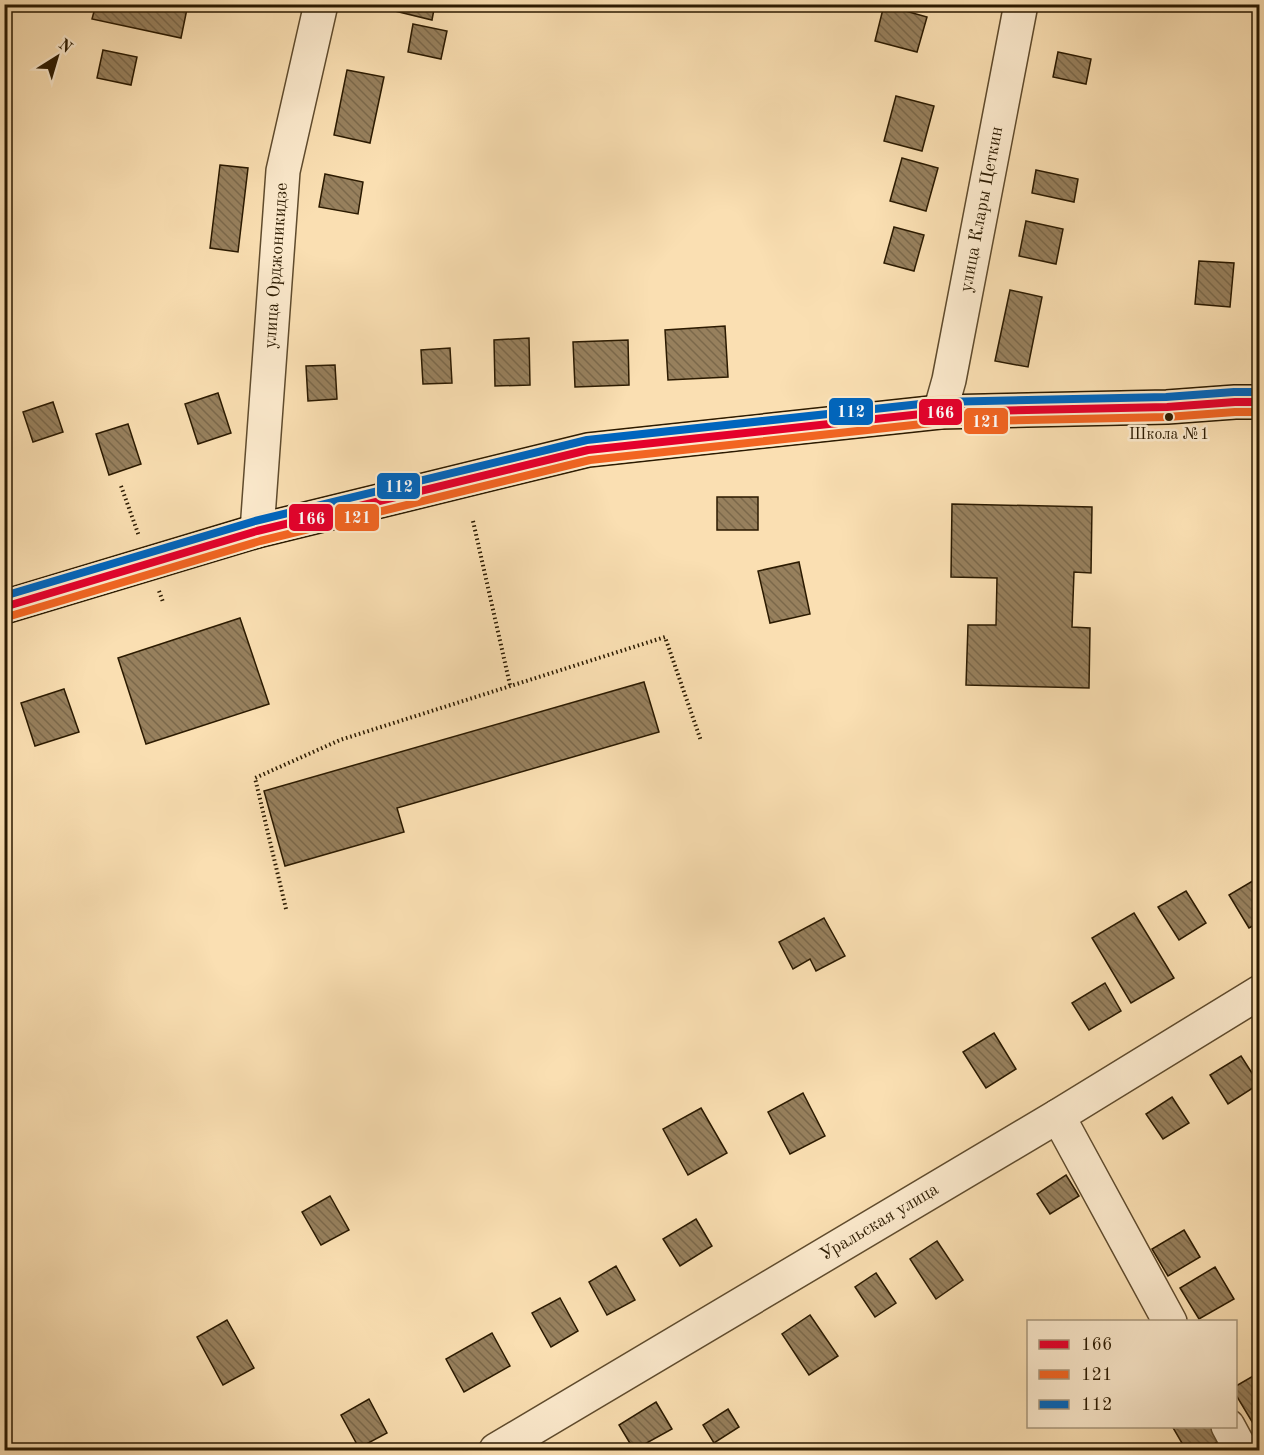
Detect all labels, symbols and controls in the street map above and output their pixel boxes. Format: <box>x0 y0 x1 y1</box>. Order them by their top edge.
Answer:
north arrow <box>27 27 87 87</box>
text: N <box>55 37 75 57</box>
street label: улица Клары Цеткин <box>957 125 1006 294</box>
street label: улица Орджоникидзе <box>261 182 291 349</box>
line badge: 112 <box>828 397 874 426</box>
line badge: 166 <box>918 398 963 426</box>
text: 112 <box>837 405 865 421</box>
text: 166 <box>926 406 954 422</box>
line badge: 121 <box>963 407 1009 435</box>
marker: Школа №1 <box>1163 411 1175 423</box>
text: 121 <box>972 415 1000 431</box>
place label: Школа №1 <box>1129 427 1209 443</box>
line badge: 112 <box>376 472 421 500</box>
text: 112 <box>385 480 413 496</box>
line badge: 166 <box>288 503 334 532</box>
line badge: 121 <box>334 503 380 532</box>
text: 121 <box>343 511 371 527</box>
text: 166 <box>297 512 325 528</box>
street label: Уральская улица <box>817 1180 942 1264</box>
legend <box>1027 1320 1237 1428</box>
text: 166 <box>1081 1336 1112 1354</box>
text: 121 <box>1081 1366 1112 1384</box>
text: 112 <box>1081 1396 1112 1414</box>

